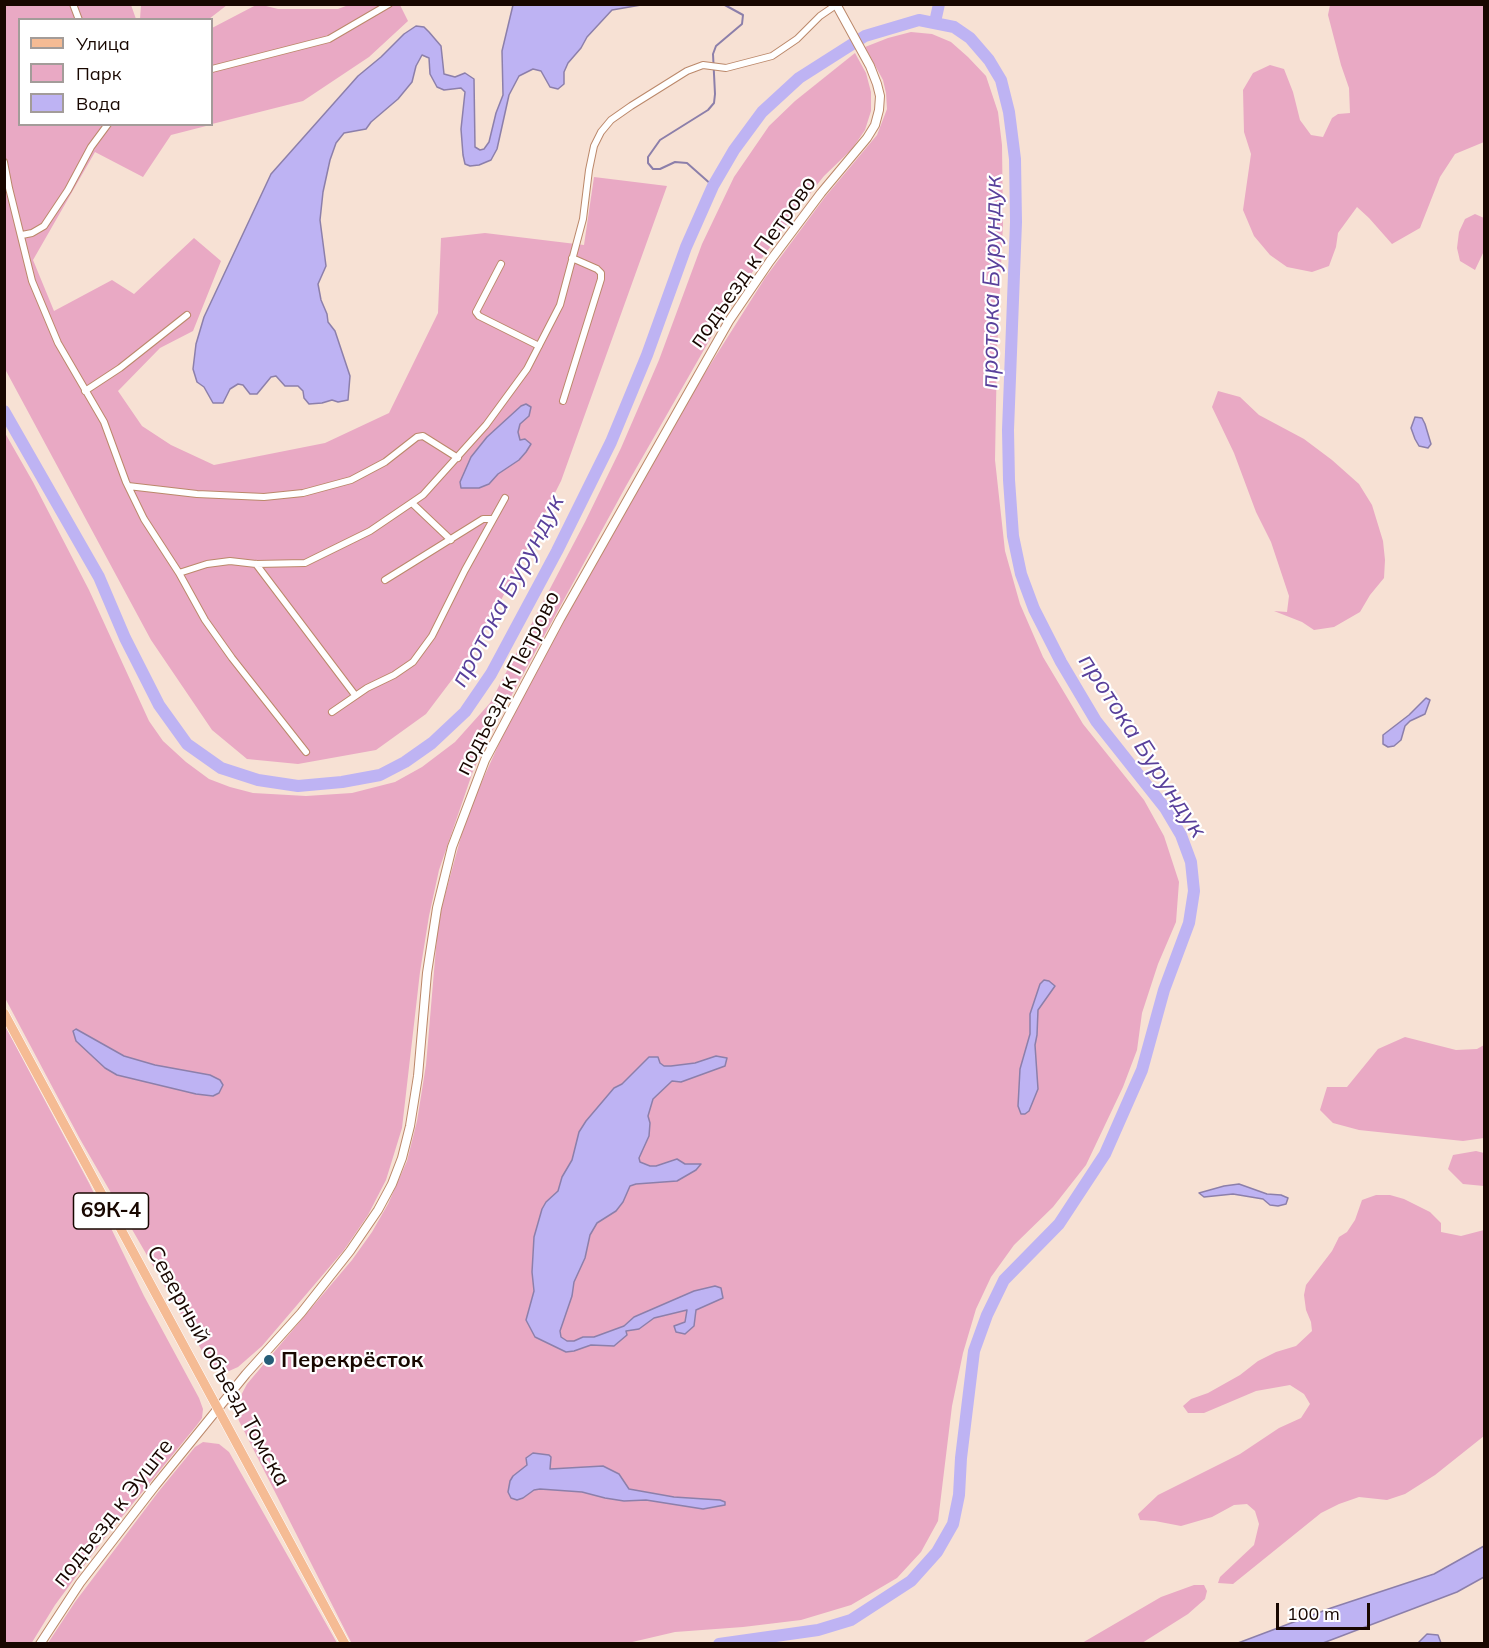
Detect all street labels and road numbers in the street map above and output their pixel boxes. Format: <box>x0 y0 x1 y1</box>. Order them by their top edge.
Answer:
street label: подъезд к Петрово <box>684 171 822 353</box>
street label: подъезд к Петрово <box>450 586 566 780</box>
road number: 69К-4 <box>74 1193 148 1229</box>
street label: Северный объезд Томска <box>141 1241 295 1491</box>
street label: подъезд к Эуште <box>47 1434 179 1592</box>

